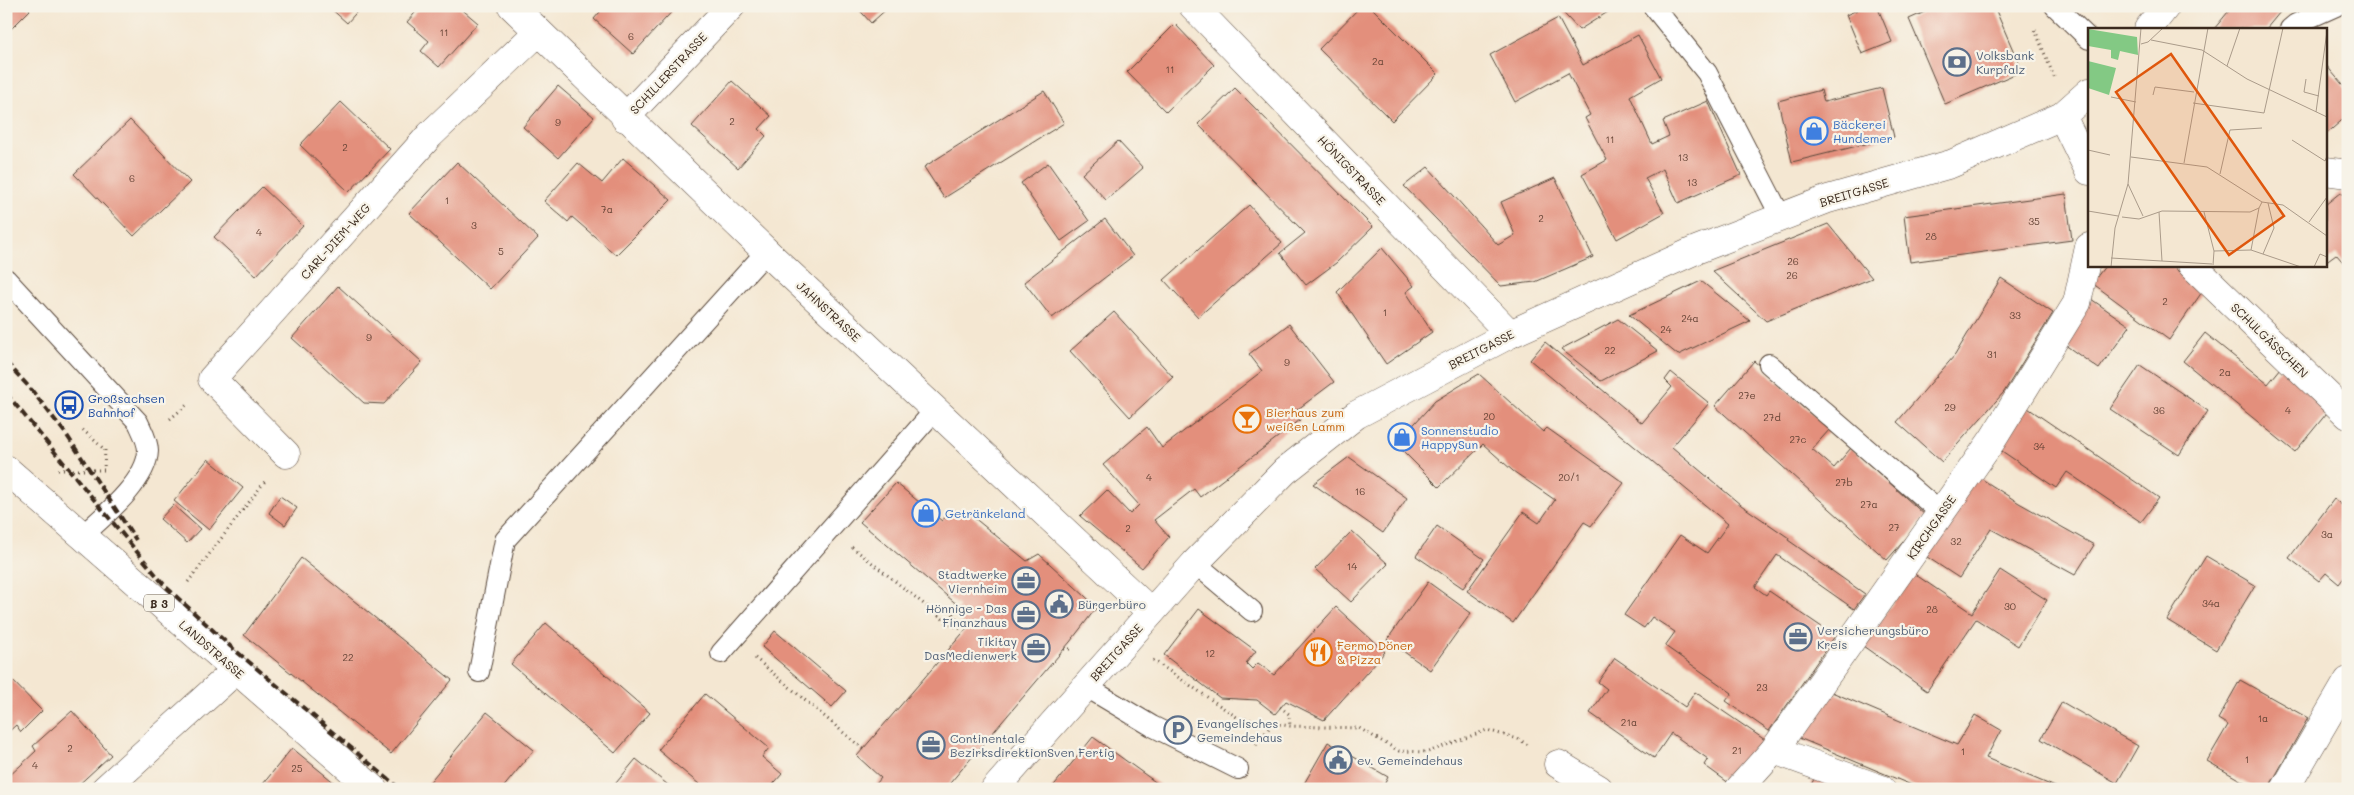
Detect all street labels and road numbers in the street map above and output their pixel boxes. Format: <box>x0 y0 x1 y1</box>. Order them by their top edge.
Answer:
street label: SCHILLERSTRASSE <box>626 29 710 117</box>
street label: HÖNIGSTRASSE <box>1315 132 1389 208</box>
street label: BREITGASSE <box>1817 174 1891 210</box>
street label: CARL-DIEM-WEG <box>297 199 374 282</box>
street label: JAHNSTRASSE <box>794 277 865 345</box>
street label: SCHULGÄSSCHEN <box>2228 299 2312 381</box>
street label: BREITGASSE <box>1445 326 1517 372</box>
street label: KIRCHGASSE <box>1903 492 1959 562</box>
road number: B 3 <box>144 594 174 612</box>
street label: LANDSTRASSE <box>176 616 248 682</box>
street label: BREITGASSE <box>1086 620 1146 684</box>

